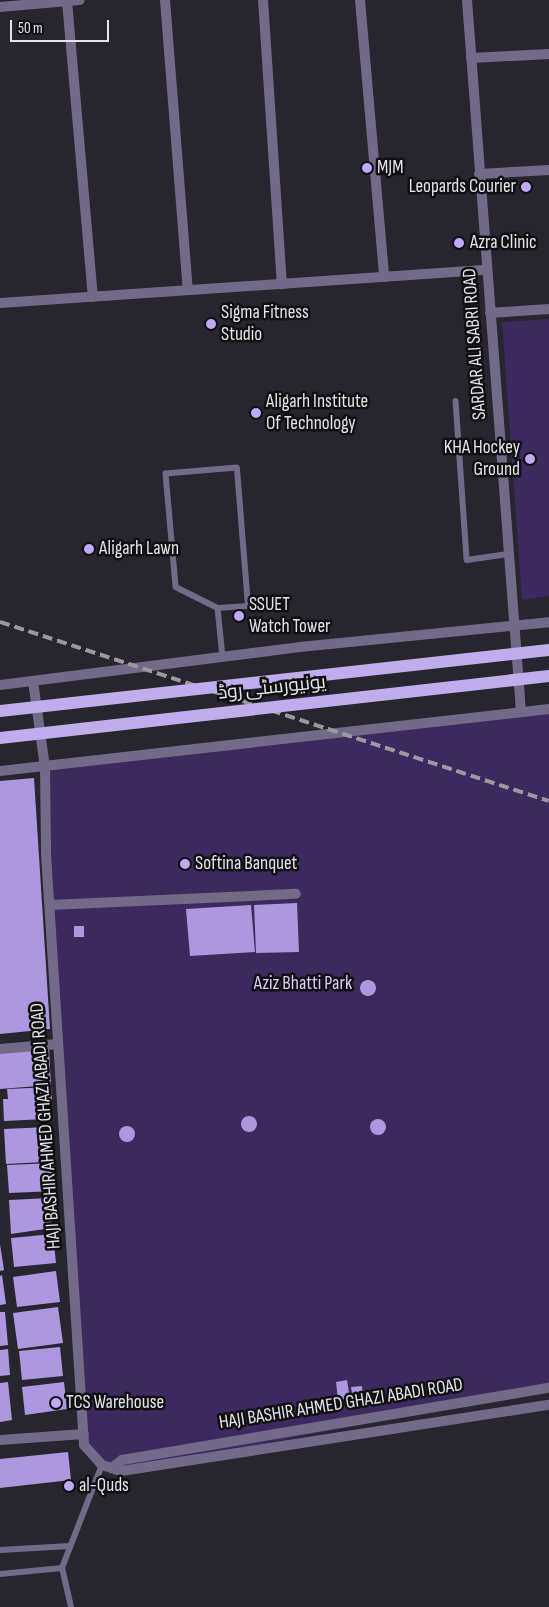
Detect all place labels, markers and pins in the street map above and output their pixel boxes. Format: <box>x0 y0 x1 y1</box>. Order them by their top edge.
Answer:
place label: MJM <box>377 157 403 179</box>
marker: MJM <box>361 162 373 174</box>
place label: Leopards Courier <box>409 176 516 198</box>
marker: Leopards Courier <box>520 181 532 193</box>
place label: Azra Clinic <box>470 232 537 254</box>
marker: Azra Clinic <box>452 236 466 250</box>
place label: Sigma Fitness Studio <box>221 302 309 346</box>
marker: Sigma Fitness Studio <box>205 318 217 330</box>
place label: Aligarh Institute Of Technology <box>266 391 368 435</box>
marker: Aligarh Institute Of Technology <box>250 407 262 419</box>
place label: KHA Hockey Ground <box>444 437 520 481</box>
marker: KHA Hockey Ground <box>524 453 536 465</box>
place label: Aligarh Lawn <box>99 538 179 560</box>
marker: Aligarh Lawn <box>83 543 95 555</box>
place label: SSUET Watch Tower <box>249 594 331 638</box>
marker: SSUET Watch Tower <box>233 610 245 622</box>
place label: Softina Banquet <box>195 853 297 875</box>
marker: Softina Banquet <box>179 858 191 870</box>
place label: TCS Warehouse <box>66 1392 164 1414</box>
marker: TCS Warehouse <box>50 1397 62 1409</box>
place label: al-Quds <box>79 1475 129 1497</box>
marker: al-Quds <box>63 1480 75 1492</box>

